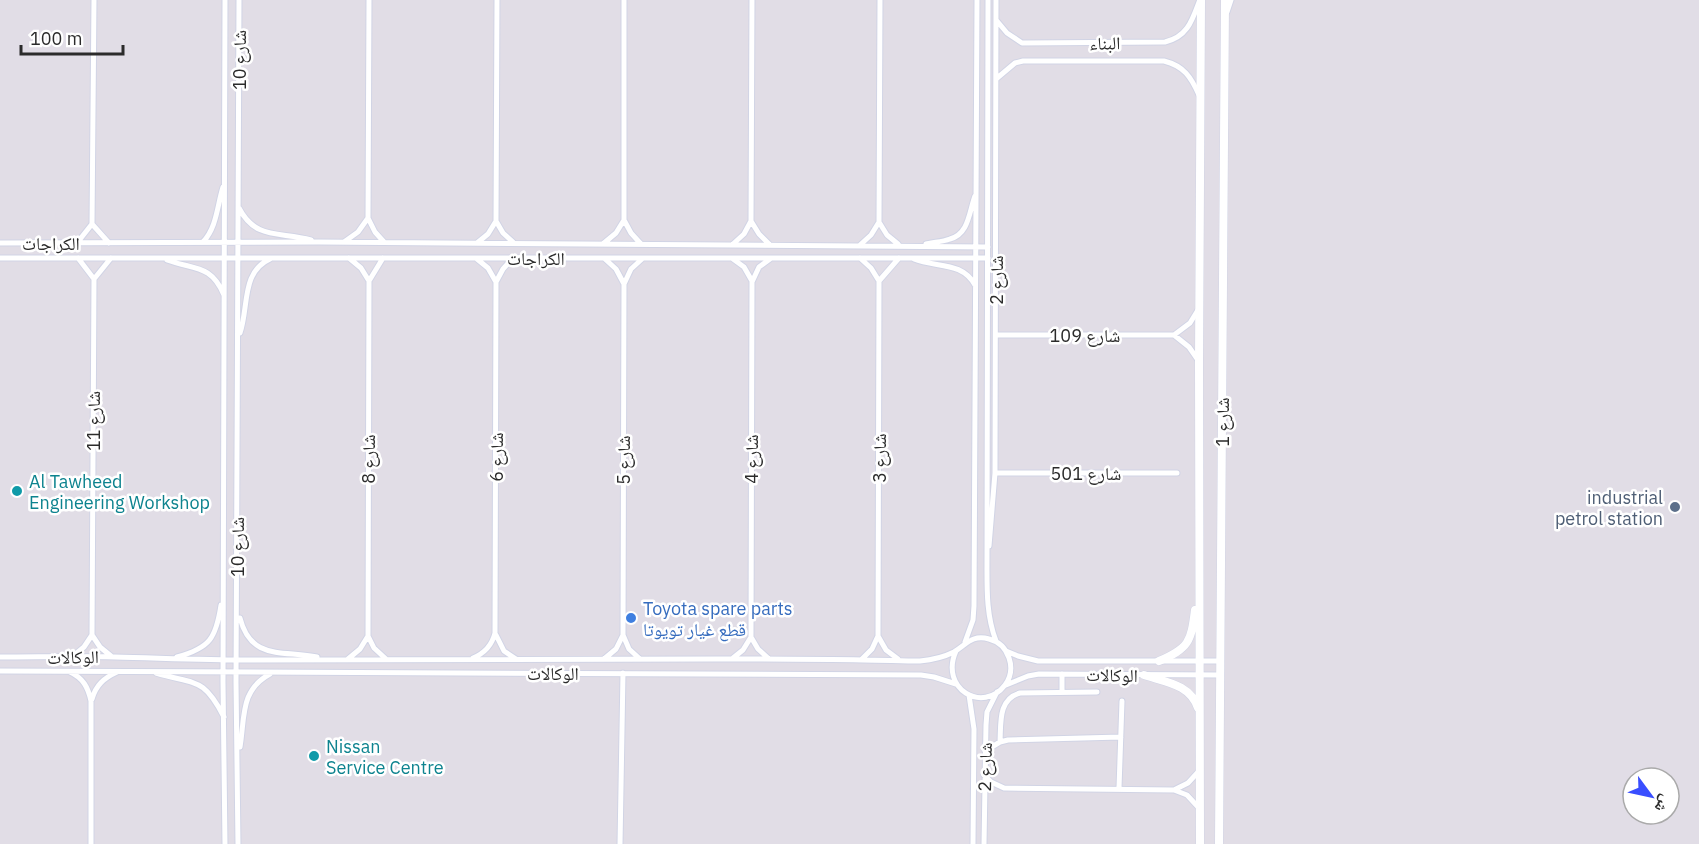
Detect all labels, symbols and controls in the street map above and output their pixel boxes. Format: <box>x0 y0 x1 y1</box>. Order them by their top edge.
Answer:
scale bar <box>21 18 123 56</box>
text: 100 m <box>30 27 82 50</box>
street label: شارع 10 <box>228 30 251 90</box>
street label: البناء <box>1089 31 1121 55</box>
street label: الكراجات <box>22 232 80 255</box>
street label: الكراجات <box>507 247 565 270</box>
street label: شارع 2 <box>985 255 1008 305</box>
street label: شارع 109 <box>1050 324 1120 347</box>
street label: شارع 11 <box>82 391 105 451</box>
street label: شارع 1 <box>1211 397 1234 447</box>
street label: شارع 6 <box>485 432 508 482</box>
street label: شارع 3 <box>868 433 891 483</box>
street label: شارع 8 <box>357 434 380 484</box>
street label: شارع 4 <box>740 434 763 484</box>
street label: شارع 5 <box>612 435 635 485</box>
street label: شارع 501 <box>1051 462 1121 485</box>
place label: Al Tawheed Engineering Workshop <box>29 470 210 514</box>
marker: Al Tawheed Engineering Workshop <box>10 484 24 498</box>
place label: industrial petrol station <box>1555 486 1663 530</box>
marker: industrial petrol station <box>1668 500 1682 514</box>
street label: شارع 10 <box>226 517 249 577</box>
place label: Toyota spare parts قطع غيار تويوتا <box>643 597 793 642</box>
marker: Toyota spare parts قطع غيار تويوتا <box>624 611 638 625</box>
street label: الوكالات <box>47 645 99 669</box>
street label: الوكالات <box>527 662 579 685</box>
street label: الوكالات <box>1086 663 1138 687</box>
place label: Nissan Service Centre <box>326 735 444 779</box>
street label: شارع 2 <box>973 742 997 792</box>
marker: Nissan Service Centre <box>307 749 321 763</box>
north arrow <box>1621 766 1681 826</box>
text: ش <box>1651 792 1677 817</box>

